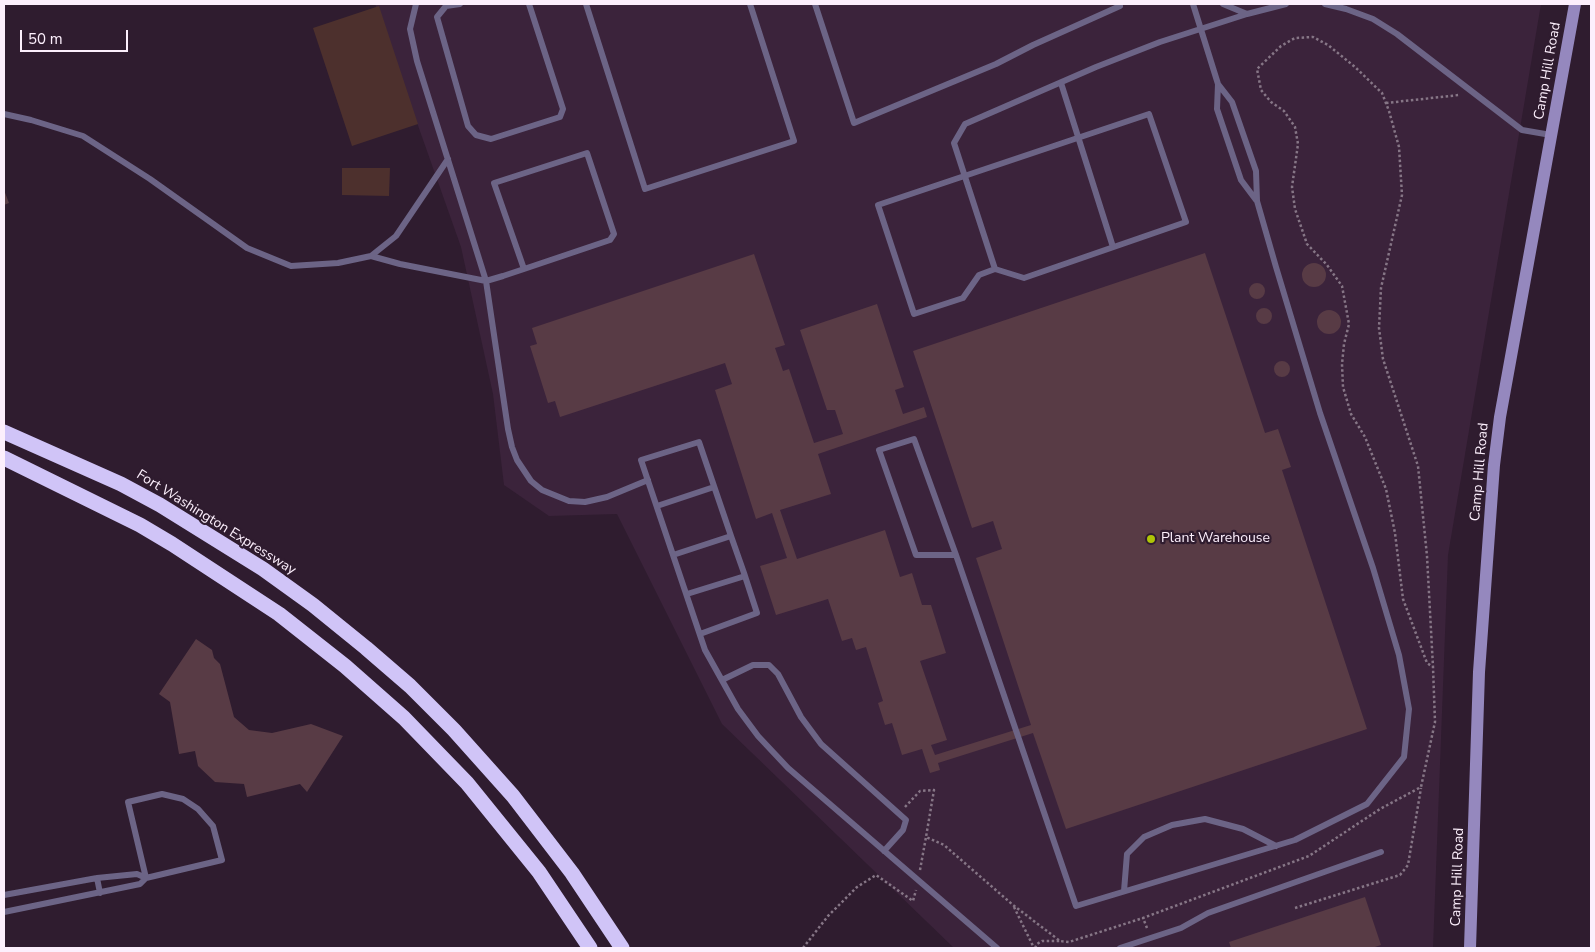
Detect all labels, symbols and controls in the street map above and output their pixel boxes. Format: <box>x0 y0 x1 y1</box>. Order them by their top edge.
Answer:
scale bar <box>22 20 130 52</box>
street label: Camp Hill Road <box>1531 21 1565 121</box>
text: 50 m <box>28 29 63 49</box>
street label: Camp Hill Road <box>1467 422 1493 522</box>
street label: Fort Washington Expressway <box>133 467 299 579</box>
place label: Plant Warehouse <box>1161 531 1270 547</box>
marker: Plant Warehouse <box>1145 533 1157 545</box>
street label: Camp Hill Road <box>1448 827 1468 927</box>

